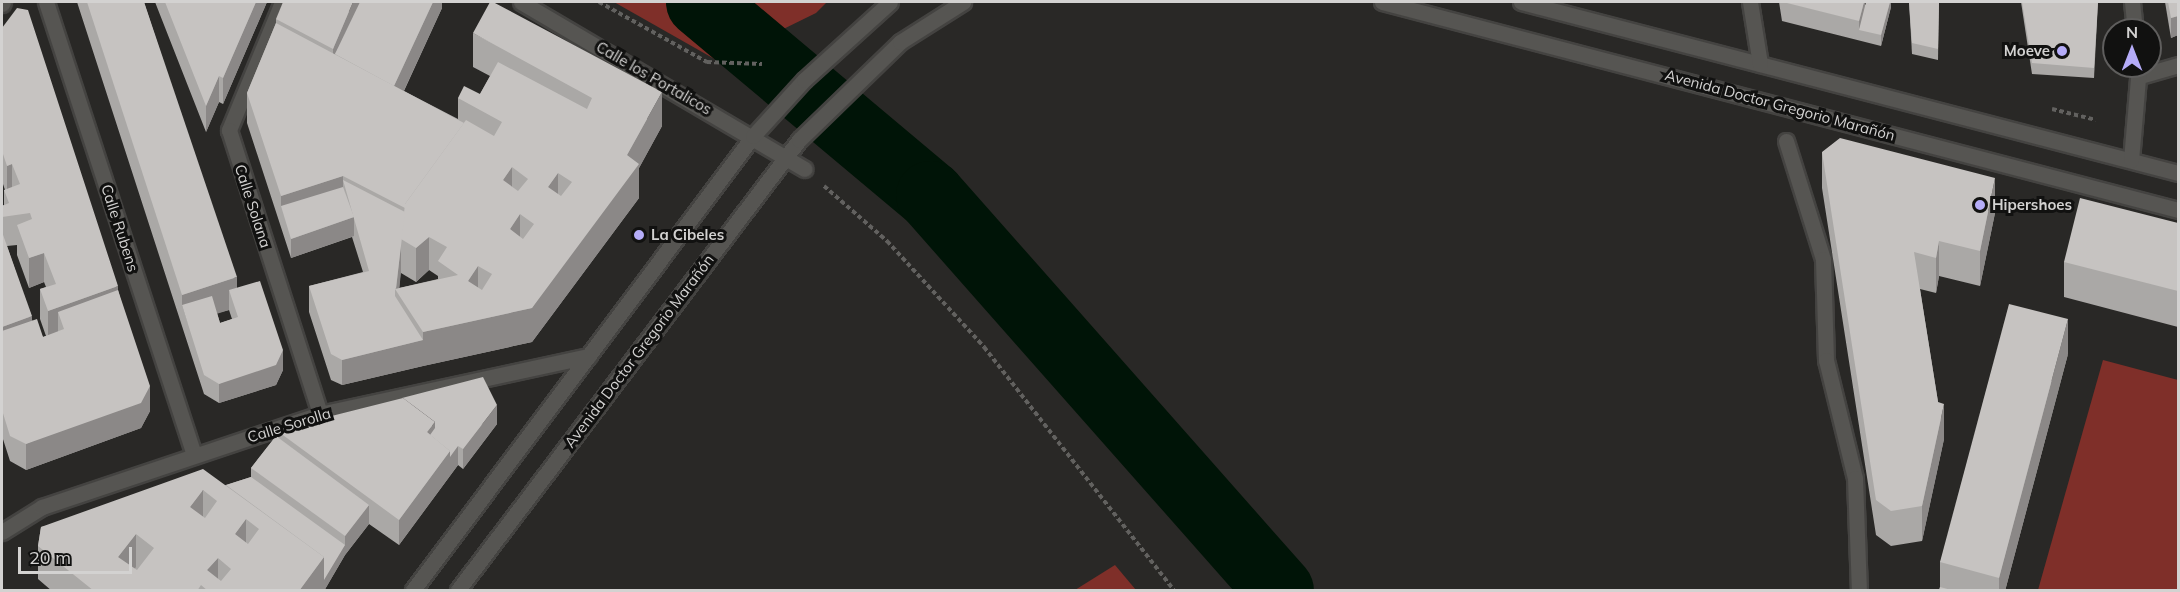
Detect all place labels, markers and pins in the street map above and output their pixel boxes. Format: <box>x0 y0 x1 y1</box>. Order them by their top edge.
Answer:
place label: Moeve <box>2004 42 2050 60</box>
marker: Moeve <box>2055 44 2069 58</box>
place label: Hipershoes <box>1992 196 2072 214</box>
marker: Hipershoes <box>1973 198 1987 212</box>
place label: La Cibeles <box>651 226 724 244</box>
marker: La Cibeles <box>632 228 646 242</box>

